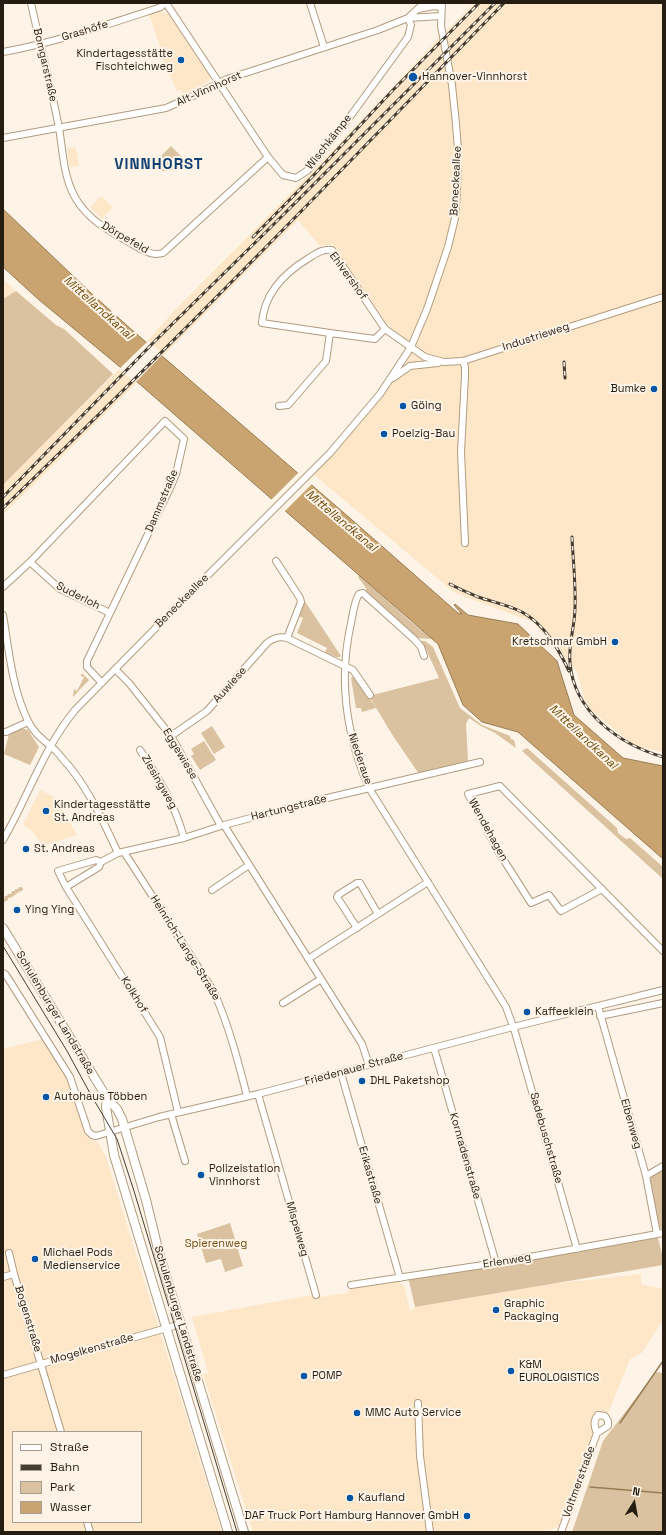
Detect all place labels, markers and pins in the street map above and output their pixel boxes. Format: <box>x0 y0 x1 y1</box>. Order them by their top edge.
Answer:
place label: Kindertagesstätte Fischteichweg <box>76 47 173 73</box>
marker: Kindertagesstätte Fischteichweg <box>176 55 186 65</box>
place label: Hannover-Vinnhorst <box>422 70 527 84</box>
marker: Hannover-Vinnhorst <box>407 71 419 83</box>
place label: Bumke <box>610 382 646 396</box>
marker: Bumke <box>649 384 659 394</box>
place label: Göing <box>411 399 442 413</box>
marker: Göing <box>398 401 408 411</box>
place label: Poelzig-Bau <box>392 427 455 441</box>
marker: Poelzig-Bau <box>379 429 389 439</box>
place label: Kretschmar GmbH <box>512 635 607 649</box>
marker: Kretschmar GmbH <box>610 637 620 647</box>
place label: Kindertagesstätte St. Andreas <box>54 798 151 824</box>
marker: Kindertagesstätte St. Andreas <box>41 806 51 816</box>
place label: St. Andreas <box>34 842 95 856</box>
marker: St. Andreas <box>21 844 31 854</box>
place label: Ying Ying <box>25 903 74 917</box>
marker: Ying Ying <box>12 905 22 915</box>
place label: Kaffeeklein <box>535 1005 593 1019</box>
marker: Kaffeeklein <box>522 1007 532 1017</box>
place label: DHL Paketshop <box>370 1074 450 1088</box>
marker: DHL Paketshop <box>357 1076 367 1086</box>
place label: Autohaus Többen <box>54 1090 147 1104</box>
marker: Autohaus Többen <box>41 1092 51 1102</box>
place label: Polizeistation Vinnhorst <box>209 1162 280 1188</box>
marker: Polizeistation Vinnhorst <box>196 1170 206 1180</box>
place label: Michael Pods Medienservice <box>43 1246 120 1272</box>
marker: Michael Pods Medienservice <box>30 1254 40 1264</box>
place label: Graphic Packaging <box>504 1297 559 1323</box>
marker: Graphic Packaging <box>491 1305 501 1315</box>
place label: K&M EUROLOGISTICS <box>519 1358 599 1384</box>
marker: K&M EUROLOGISTICS <box>506 1366 516 1376</box>
place label: POMP <box>312 1369 342 1383</box>
marker: POMP <box>299 1371 309 1381</box>
place label: MMC Auto Service <box>365 1406 461 1420</box>
marker: MMC Auto Service <box>352 1408 362 1418</box>
place label: Kaufland <box>358 1491 405 1505</box>
marker: Kaufland <box>345 1493 355 1503</box>
place label: DAF Truck Port Hamburg Hannover GmbH <box>245 1509 459 1523</box>
marker: DAF Truck Port Hamburg Hannover GmbH <box>462 1511 472 1521</box>

